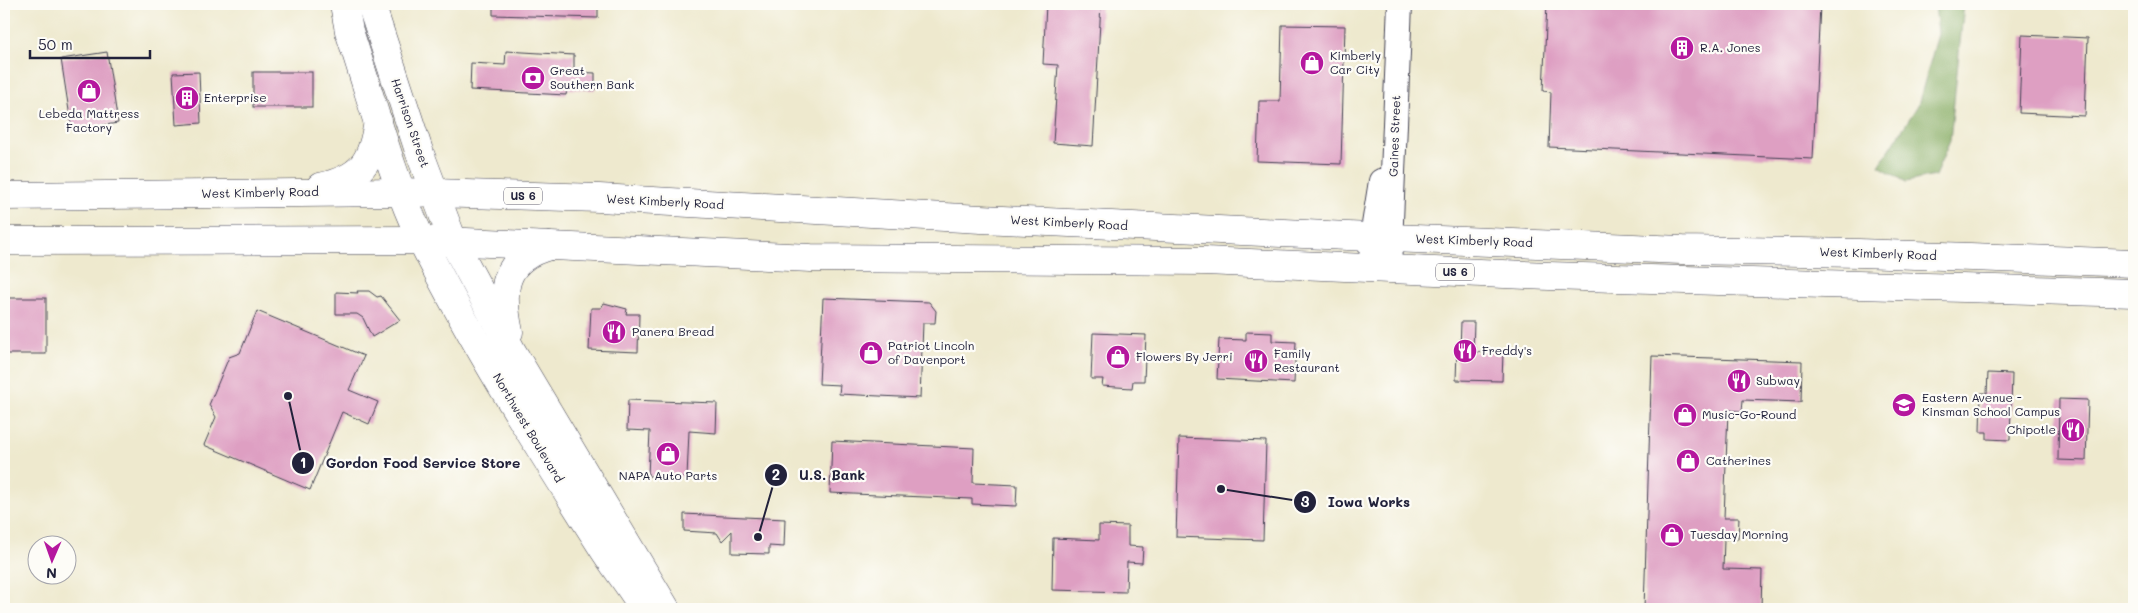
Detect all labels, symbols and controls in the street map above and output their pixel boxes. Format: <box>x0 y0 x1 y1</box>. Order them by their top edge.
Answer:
scale bar <box>30 28 150 60</box>
text: 50 m <box>38 34 73 54</box>
building icon: R.A. Jones <box>1669 35 1695 61</box>
place label: R.A. Jones <box>1700 39 1761 55</box>
place label: Kimberly Car City <box>1330 47 1381 77</box>
shop icon: Kimberly Car City <box>1299 50 1325 76</box>
place label: Great Southern Bank <box>550 62 634 92</box>
bank icon: Great Southern Bank <box>520 65 546 91</box>
street label: Harrison Street <box>388 76 434 169</box>
shop icon: Lebeda Mattress Factory <box>76 78 102 104</box>
building icon: Enterprise <box>174 85 200 111</box>
place label: Enterprise <box>204 89 267 105</box>
street label: Gaines Street <box>1385 95 1403 177</box>
place label: Lebeda Mattress Factory <box>39 105 139 135</box>
street label: West Kimberly Road <box>201 183 319 201</box>
road number: US 6 <box>504 188 542 205</box>
street label: West Kimberly Road <box>606 190 725 212</box>
street label: West Kimberly Road <box>1010 211 1129 233</box>
street label: West Kimberly Road <box>1415 230 1533 250</box>
street label: West Kimberly Road <box>1819 243 1937 263</box>
road number: US 6 <box>1436 264 1474 280</box>
restaurant icon: Panera Bread <box>601 319 627 345</box>
place label: Panera Bread <box>632 323 715 339</box>
place label: Patriot Lincoln of Davenport <box>888 337 975 367</box>
restaurant icon: Freddy's <box>1452 338 1478 364</box>
shop icon: Patriot Lincoln of Davenport <box>858 340 884 366</box>
place label: Freddy's <box>1482 342 1532 358</box>
shop icon: Flowers By Jerri <box>1105 344 1131 370</box>
place label: Family Restaurant <box>1274 345 1340 375</box>
place label: Flowers By Jerri <box>1136 348 1233 364</box>
restaurant icon: Family Restaurant <box>1243 348 1269 374</box>
restaurant icon: Subway <box>1726 368 1752 394</box>
street label: Northwest Boulevard <box>490 370 568 485</box>
place label: Subway <box>1756 372 1800 388</box>
place label: Eastern Avenue - Kinsman School Campus <box>1922 389 2060 419</box>
school or university icon: Eastern Avenue - Kinsman School Campus <box>1891 392 1917 418</box>
shop icon: Music-Go-Round <box>1672 402 1698 428</box>
place label: Music-Go-Round <box>1702 406 1797 422</box>
restaurant icon: Chipotle <box>2060 417 2086 443</box>
place label: Chipotle <box>2007 421 2056 437</box>
shop icon: NAPA Auto Parts <box>655 441 681 467</box>
callout: Gordon Food Service Store <box>291 448 530 477</box>
shop icon: Catherines <box>1675 448 1701 474</box>
text: 1 <box>300 452 306 472</box>
place label: Catherines <box>1706 452 1771 468</box>
text: Gordon Food Service Store <box>326 453 520 472</box>
callout: U.S. Bank <box>764 461 875 490</box>
text: 2 <box>772 464 780 484</box>
text: U.S. Bank <box>799 465 865 484</box>
place label: NAPA Auto Parts <box>619 467 718 483</box>
callout: Iowa Works <box>1293 488 1420 517</box>
text: 3 <box>1300 491 1310 511</box>
text: Iowa Works <box>1328 492 1410 511</box>
shop icon: Tuesday Morning <box>1659 522 1685 548</box>
place label: Tuesday Morning <box>1690 526 1788 542</box>
north arrow <box>28 536 78 586</box>
text: N <box>46 564 57 583</box>

